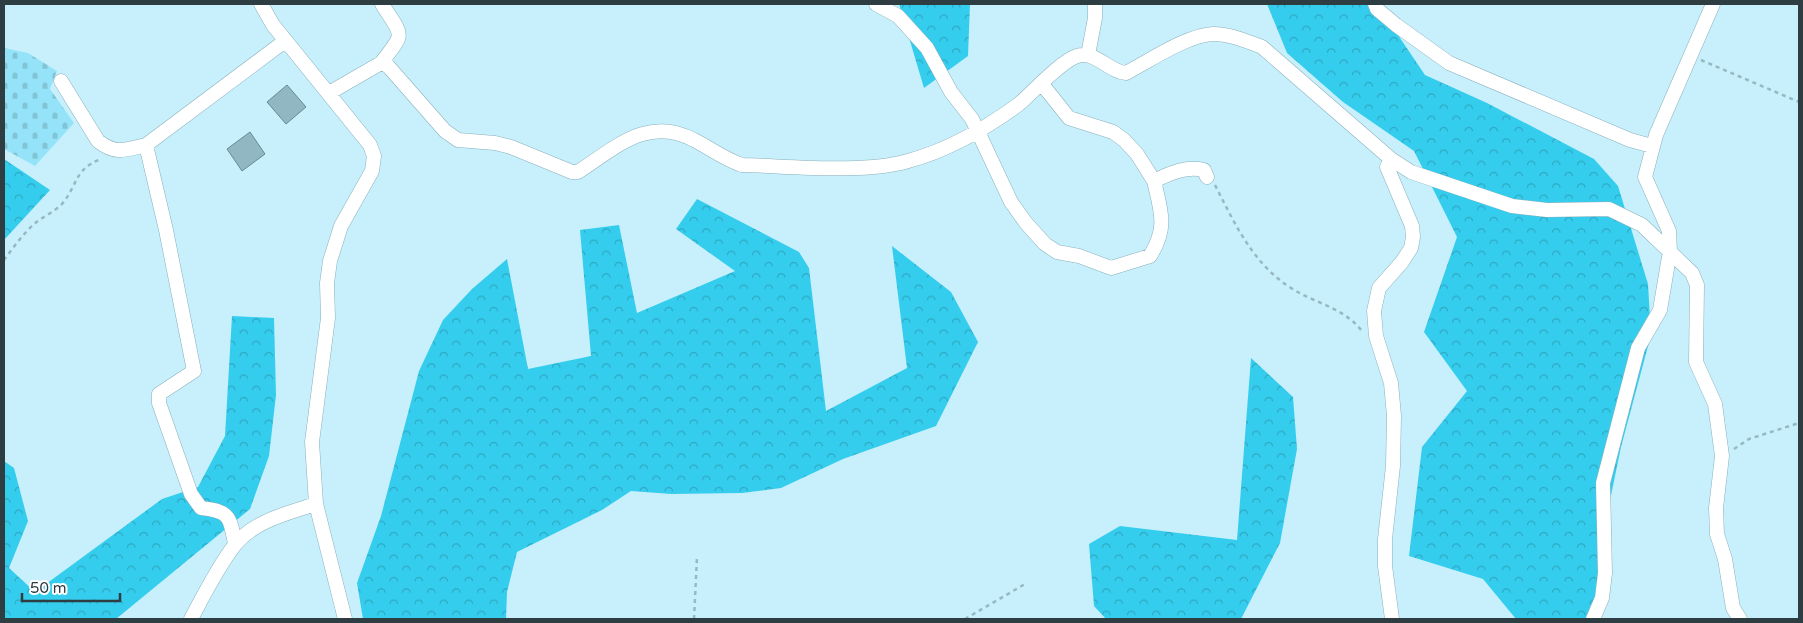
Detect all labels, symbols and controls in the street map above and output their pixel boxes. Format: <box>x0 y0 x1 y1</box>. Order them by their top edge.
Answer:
scale bar <box>22 570 120 602</box>
text: 50 m <box>30 579 67 597</box>

